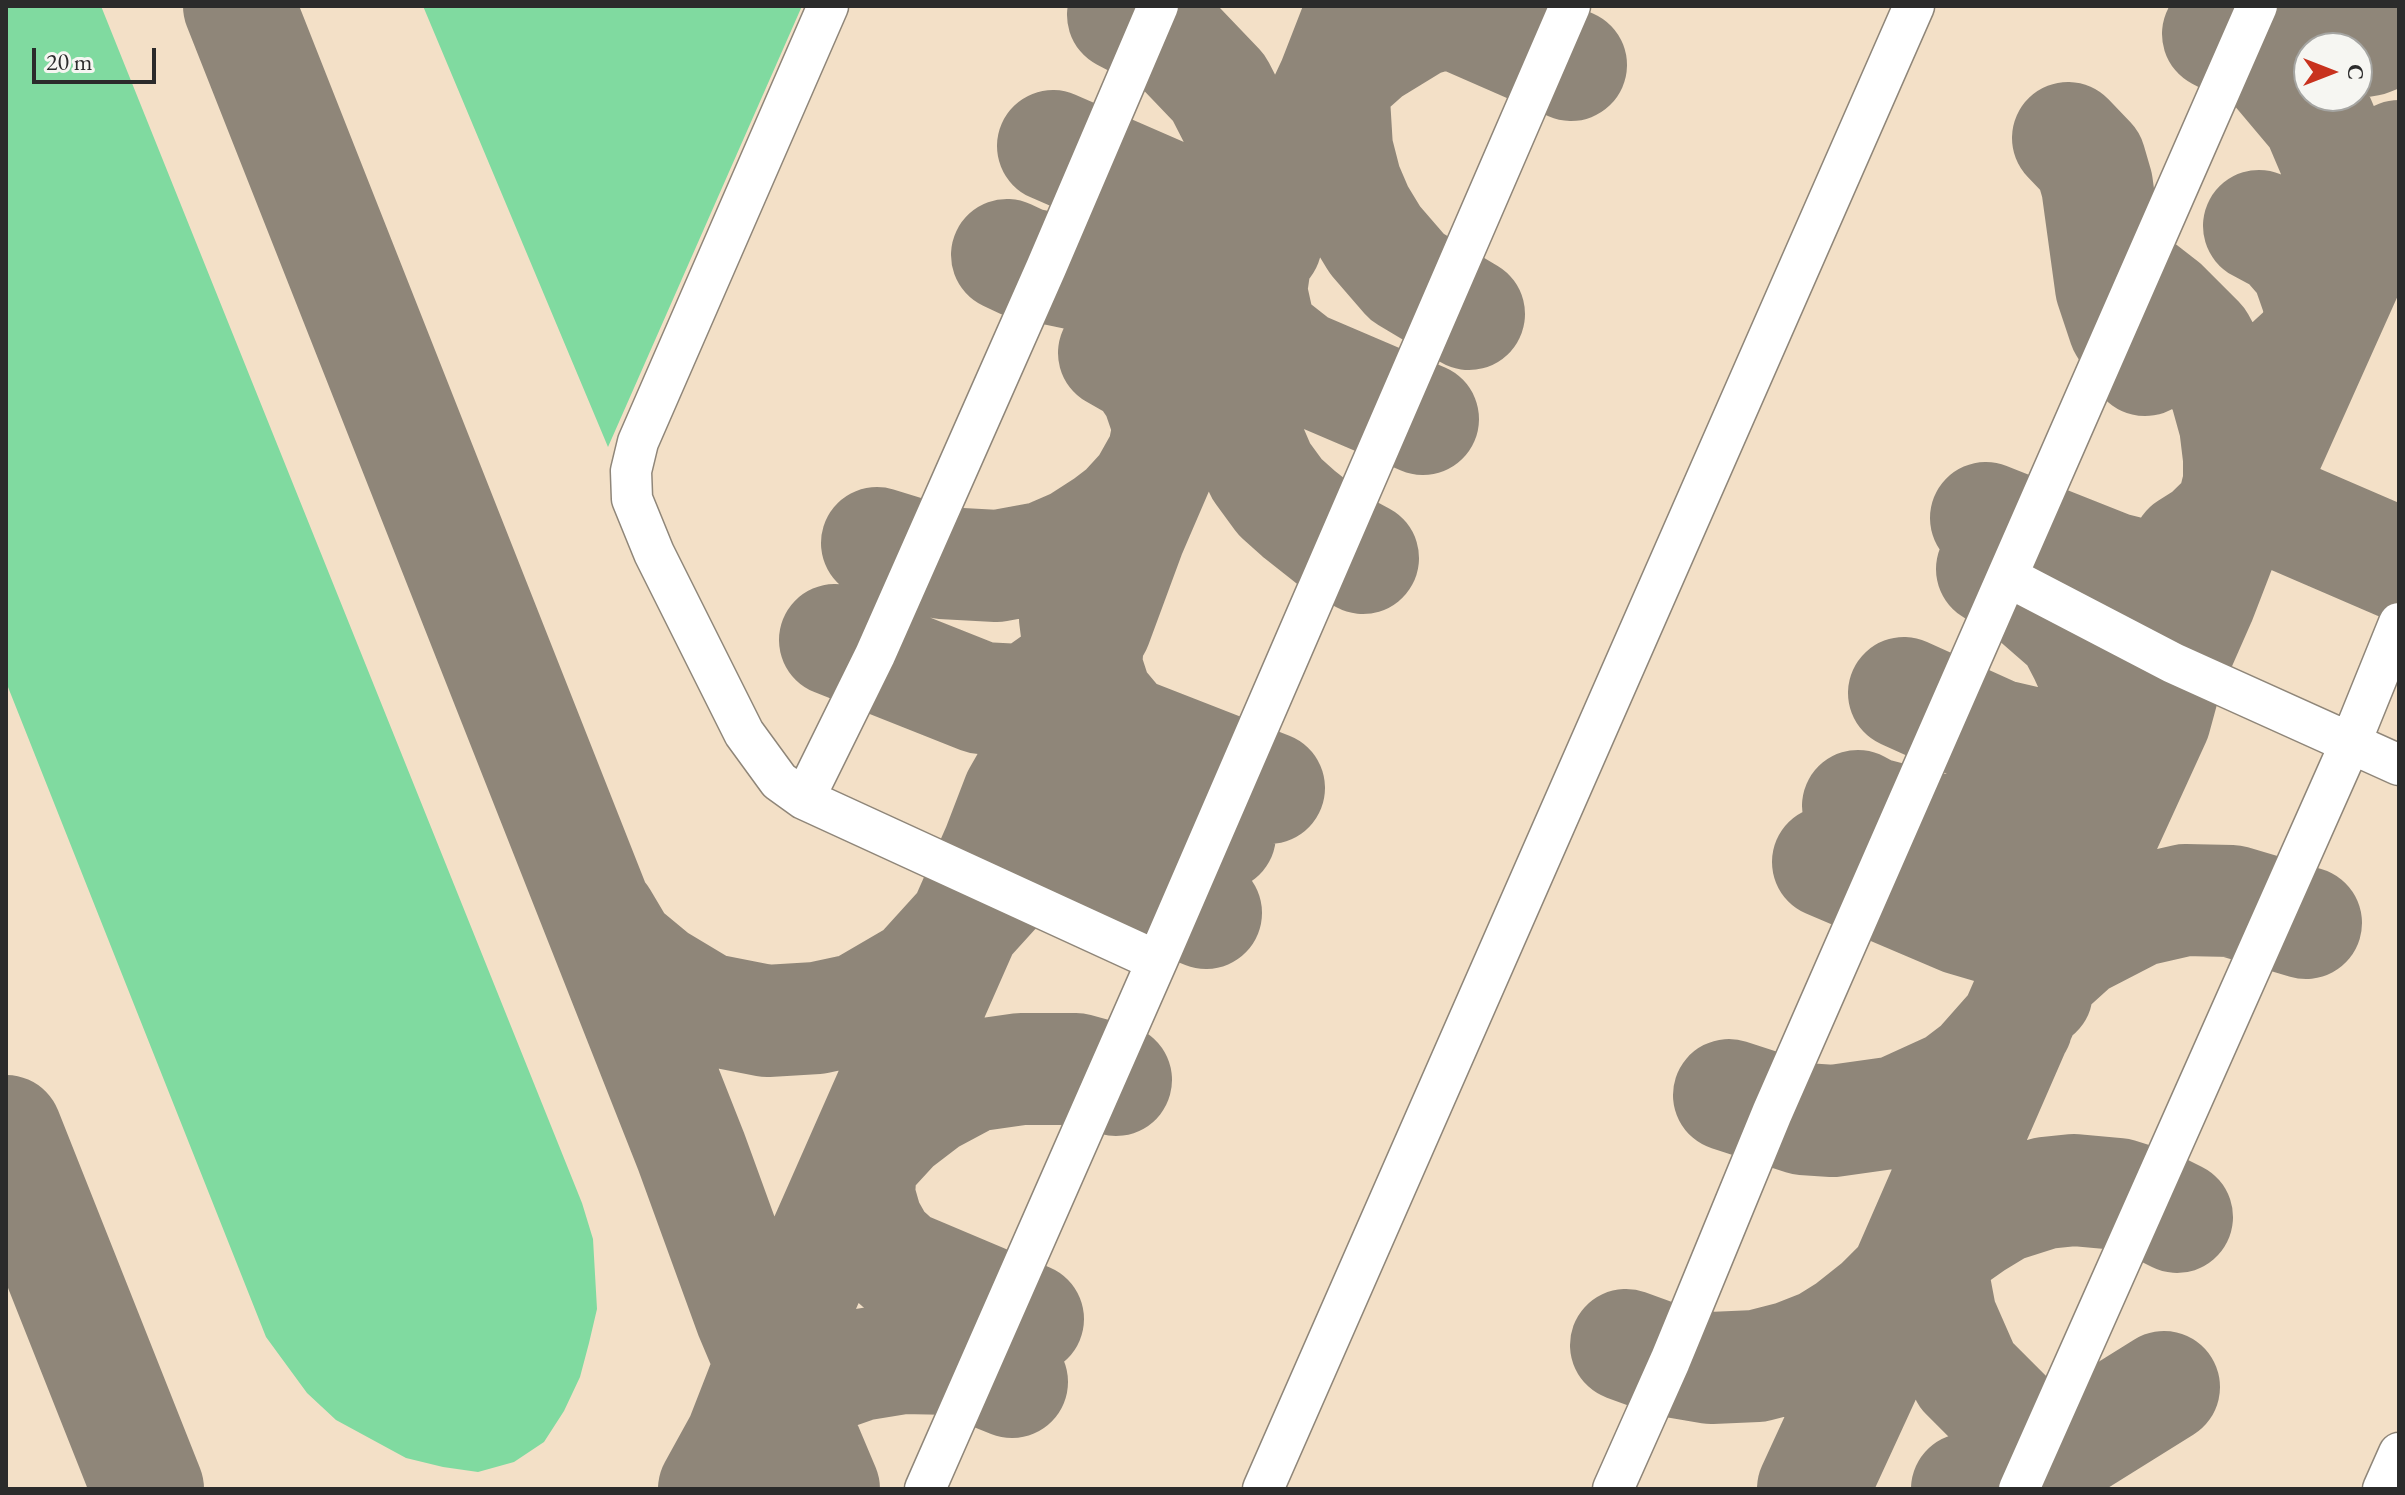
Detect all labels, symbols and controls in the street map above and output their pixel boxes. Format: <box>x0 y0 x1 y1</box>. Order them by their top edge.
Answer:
scale bar <box>36 32 160 82</box>
north arrow <box>2293 32 2373 112</box>
text: 20 m <box>46 46 93 77</box>
text: С <box>2341 64 2370 80</box>

